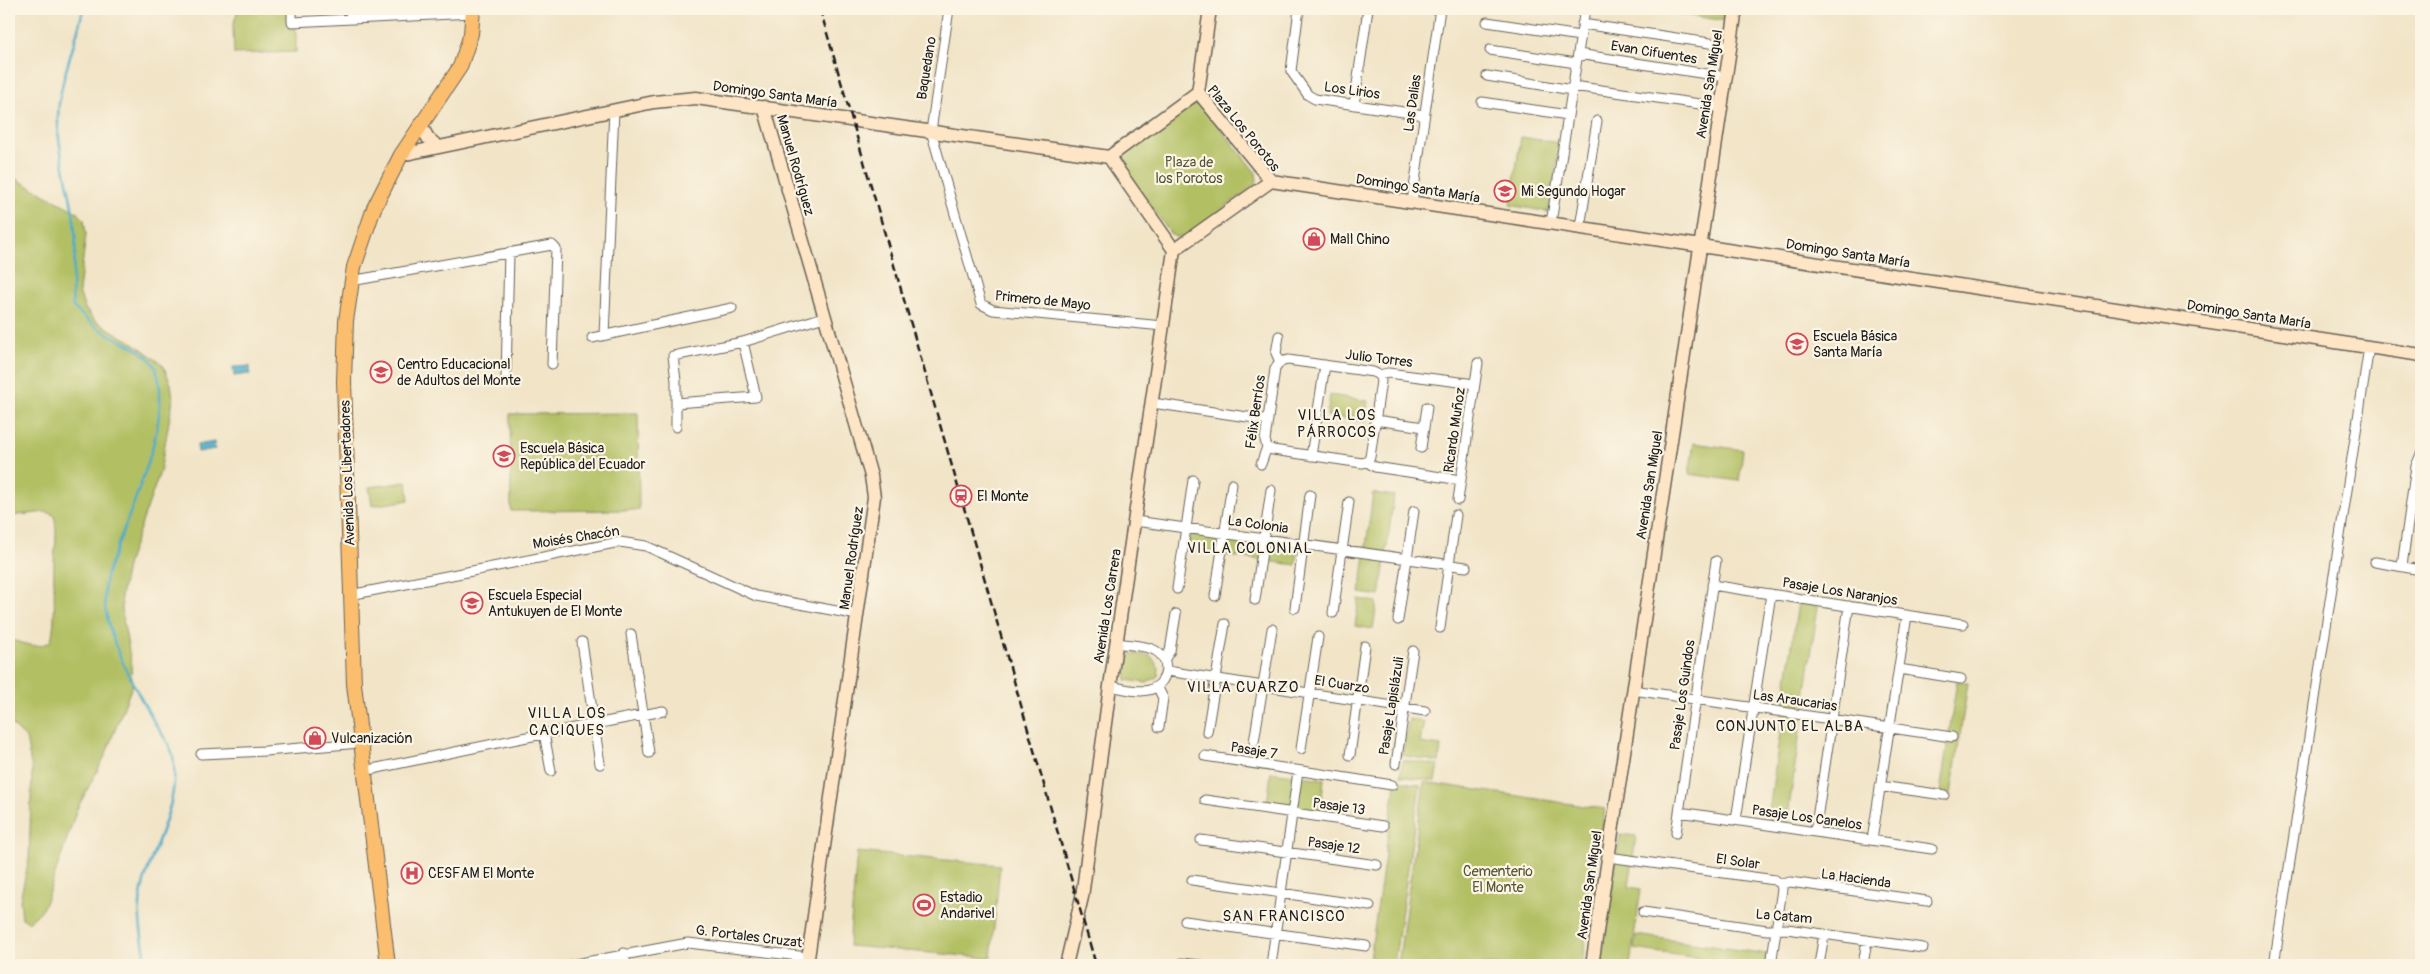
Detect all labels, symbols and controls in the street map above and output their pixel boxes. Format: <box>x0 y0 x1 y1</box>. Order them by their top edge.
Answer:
street label: Avenida San Miguel <box>1692 28 1727 140</box>
street label: Baquedano <box>913 35 940 101</box>
street label: Evan Cifuentes <box>1610 37 1699 68</box>
street label: Las Dalias <box>1400 73 1425 133</box>
street label: Domingo Santa María <box>712 77 838 112</box>
street label: Los Lirios <box>1323 78 1382 103</box>
street label: Plaza Los Porotos <box>1204 82 1284 175</box>
street label: Manuel Rodríguez <box>773 113 818 218</box>
park label: Plaza de los Porotos <box>1155 154 1223 187</box>
street label: Domingo Santa María <box>1355 170 1481 207</box>
school or university icon: Mi Segundo Hogar <box>1493 179 1517 203</box>
place label: Mi Segundo Hogar <box>1521 183 1626 200</box>
shop icon: Mall Chino <box>1302 227 1326 251</box>
place label: Mall Chino <box>1330 231 1390 248</box>
street label: Domingo Santa María <box>1785 235 1911 272</box>
street label: Primero de Mayo <box>994 287 1092 314</box>
street label: Domingo Santa María <box>2186 296 2312 333</box>
place label: Escuela Básica Santa María <box>1813 328 1897 361</box>
school or university icon: Escuela Básica Santa María <box>1785 332 1809 356</box>
street label: Julio Torres <box>1344 346 1414 371</box>
place label: Centro Educacional de Adultos del Monte <box>397 356 521 389</box>
school or university icon: Centro Educacional de Adultos del Monte <box>369 360 393 384</box>
street label: Félix Berríos <box>1242 373 1269 450</box>
street label: Ricardo Muñoz <box>1440 386 1469 474</box>
street label: Avenida Los Libertadores <box>336 399 359 546</box>
district label: VILLA LOS PÁRROCOS <box>1297 406 1377 442</box>
street label: Avenida San Miguel <box>1632 429 1667 541</box>
place label: Escuela Básica República del Ecuador <box>520 440 646 473</box>
school or university icon: Escuela Básica República del Ecuador <box>492 444 516 468</box>
station icon: El Monte <box>949 484 973 508</box>
place label: El Monte <box>977 488 1029 505</box>
street label: Manuel Rodríguez <box>836 505 867 611</box>
street label: La Colonia <box>1226 512 1289 537</box>
street label: Moisés Chacón <box>532 522 621 553</box>
district label: VILLA COLONIAL <box>1187 539 1313 558</box>
street label: Avenida Los Carrera <box>1090 547 1125 665</box>
street label: Pasaje Los Naranjos <box>1781 574 1899 609</box>
place label: Escuela Especial Antukuyen de El Monte <box>488 587 622 620</box>
school or university icon: Escuela Especial Antukuyen de El Monte <box>460 591 484 615</box>
street label: Pasaje Los Guindos <box>1666 638 1699 751</box>
street label: Pasaje Lapislázuli <box>1375 655 1408 756</box>
street label: El Cuarzo <box>1313 672 1371 697</box>
district label: VILLA CUARZO <box>1187 678 1299 697</box>
street label: Las Araucarias <box>1752 686 1839 715</box>
district label: VILLA LOS CACIQUES <box>528 704 606 740</box>
district label: CONJUNTO EL ALBA <box>1716 717 1864 736</box>
shop icon: Vulcanización <box>303 726 327 750</box>
place label: Vulcanización <box>331 730 412 747</box>
street label: Pasaje 7 <box>1229 738 1279 763</box>
street label: Pasaje 13 <box>1312 794 1366 819</box>
street label: Pasaje Los Canelos <box>1751 801 1864 834</box>
street label: Avenida San Miguel <box>1573 829 1606 941</box>
street label: Pasaje 12 <box>1307 833 1361 858</box>
street label: El Solar <box>1715 850 1761 873</box>
hospital icon: CESFAM El Monte <box>400 861 424 885</box>
park label: Cementerio El Monte <box>1463 863 1533 896</box>
place label: CESFAM El Monte <box>428 865 534 882</box>
street label: La Hacienda <box>1820 865 1892 892</box>
place label: Estadio Andarivel <box>940 889 995 922</box>
sports icon: Estadio Andarivel <box>912 893 936 917</box>
street label: La Catam <box>1755 906 1813 927</box>
district label: SAN FRANCISCO <box>1223 907 1345 926</box>
street label: G. Portales Cruzat <box>695 922 803 951</box>

